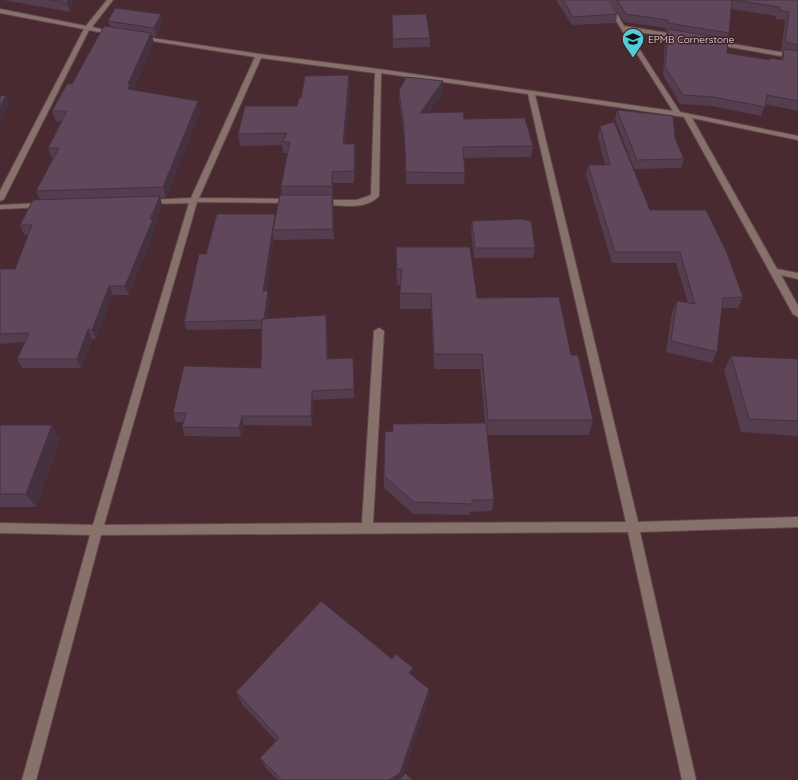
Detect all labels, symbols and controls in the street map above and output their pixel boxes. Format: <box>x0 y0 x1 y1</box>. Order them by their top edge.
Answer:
school or university icon: EPMB Cornerstone <box>620 26 646 59</box>
place label: EPMB Cornerstone <box>648 33 735 46</box>

